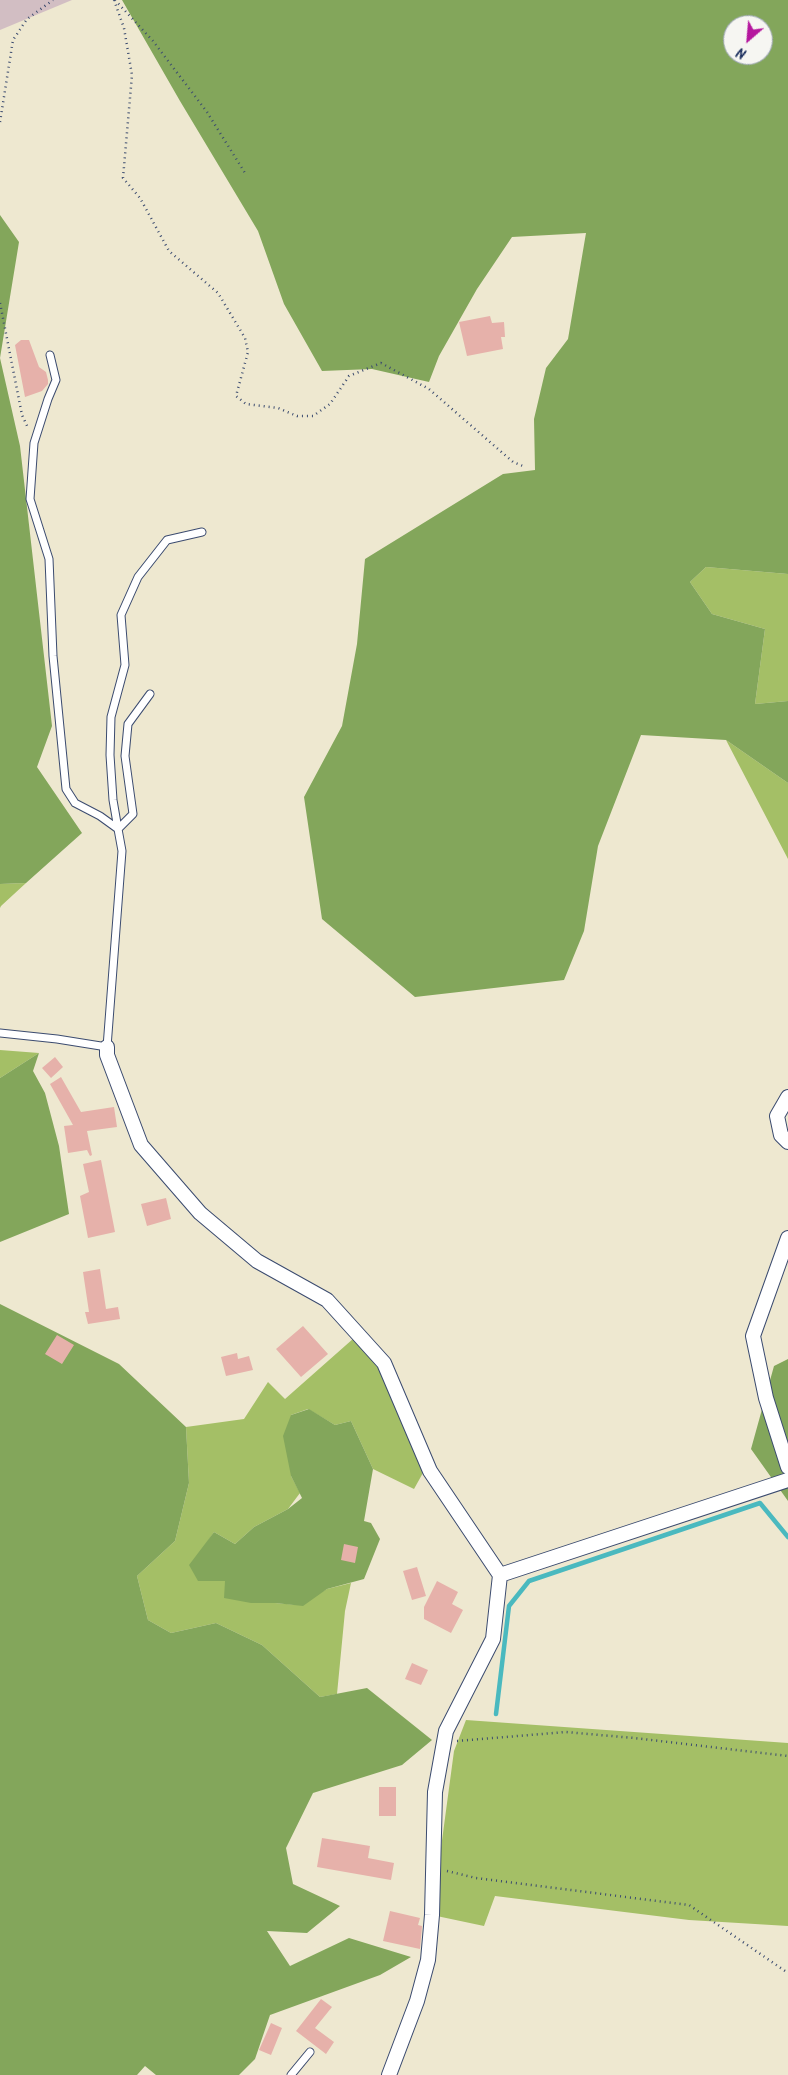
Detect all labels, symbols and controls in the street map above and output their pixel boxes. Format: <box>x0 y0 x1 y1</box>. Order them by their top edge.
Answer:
north arrow <box>723 15 773 65</box>
text: N <box>733 41 751 64</box>

